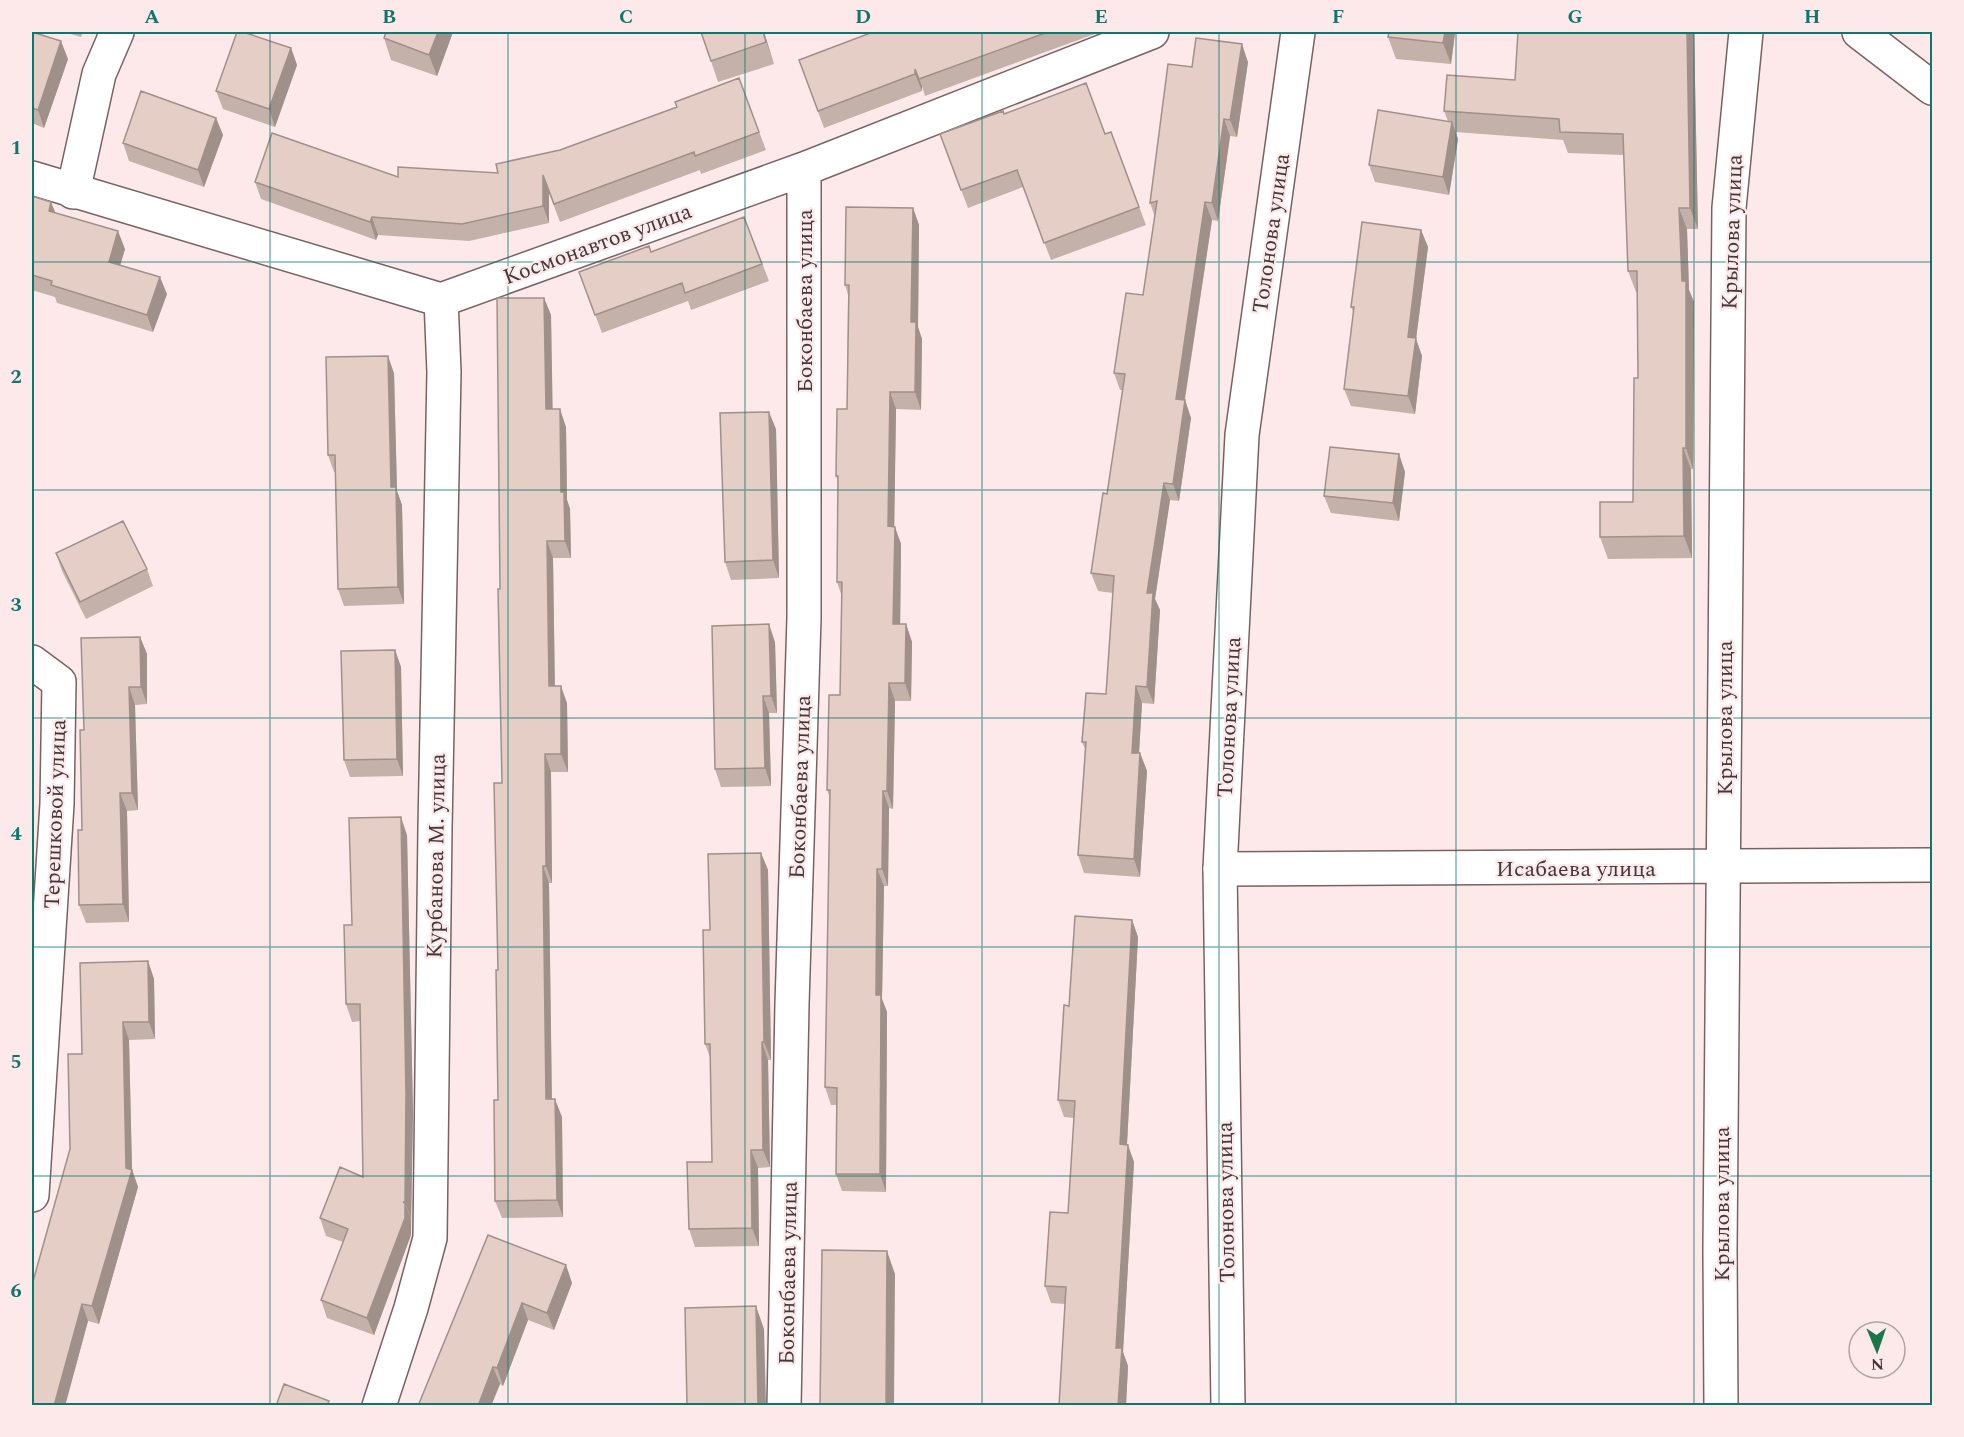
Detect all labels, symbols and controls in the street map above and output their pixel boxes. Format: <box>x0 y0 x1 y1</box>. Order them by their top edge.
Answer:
text: A <box>144 2 160 32</box>
text: B <box>382 2 396 32</box>
text: C <box>619 2 633 32</box>
text: D <box>855 2 871 32</box>
text: E <box>1094 2 1108 32</box>
text: F <box>1332 2 1344 32</box>
text: G <box>1567 2 1583 32</box>
text: H <box>1804 2 1820 32</box>
text: 1 <box>10 133 22 163</box>
street label: Толонова улица <box>1244 151 1299 315</box>
street label: Крылова улица <box>1713 154 1752 310</box>
street label: Космонавтов улица <box>499 195 697 294</box>
street label: Боконбаева улица <box>789 209 822 393</box>
text: 2 <box>10 362 22 392</box>
text: 3 <box>10 590 22 620</box>
street label: Толонова улица <box>1209 635 1250 798</box>
street label: Крылова улица <box>1709 640 1742 796</box>
street label: Боконбаева улица <box>781 694 820 880</box>
street label: Терешковой улица <box>36 718 75 909</box>
street label: Курбанова М. улица <box>418 753 455 959</box>
text: 4 <box>10 819 22 849</box>
street label: Исабаева улица <box>1496 853 1656 886</box>
text: 5 <box>10 1047 22 1077</box>
street label: Толонова улица <box>1209 1121 1244 1283</box>
street label: Крылова улица <box>1706 1126 1739 1282</box>
street label: Боконбаева улица <box>770 1181 807 1365</box>
text: 6 <box>10 1276 22 1306</box>
north arrow <box>1847 1320 1907 1380</box>
text: N <box>1871 1352 1884 1376</box>

